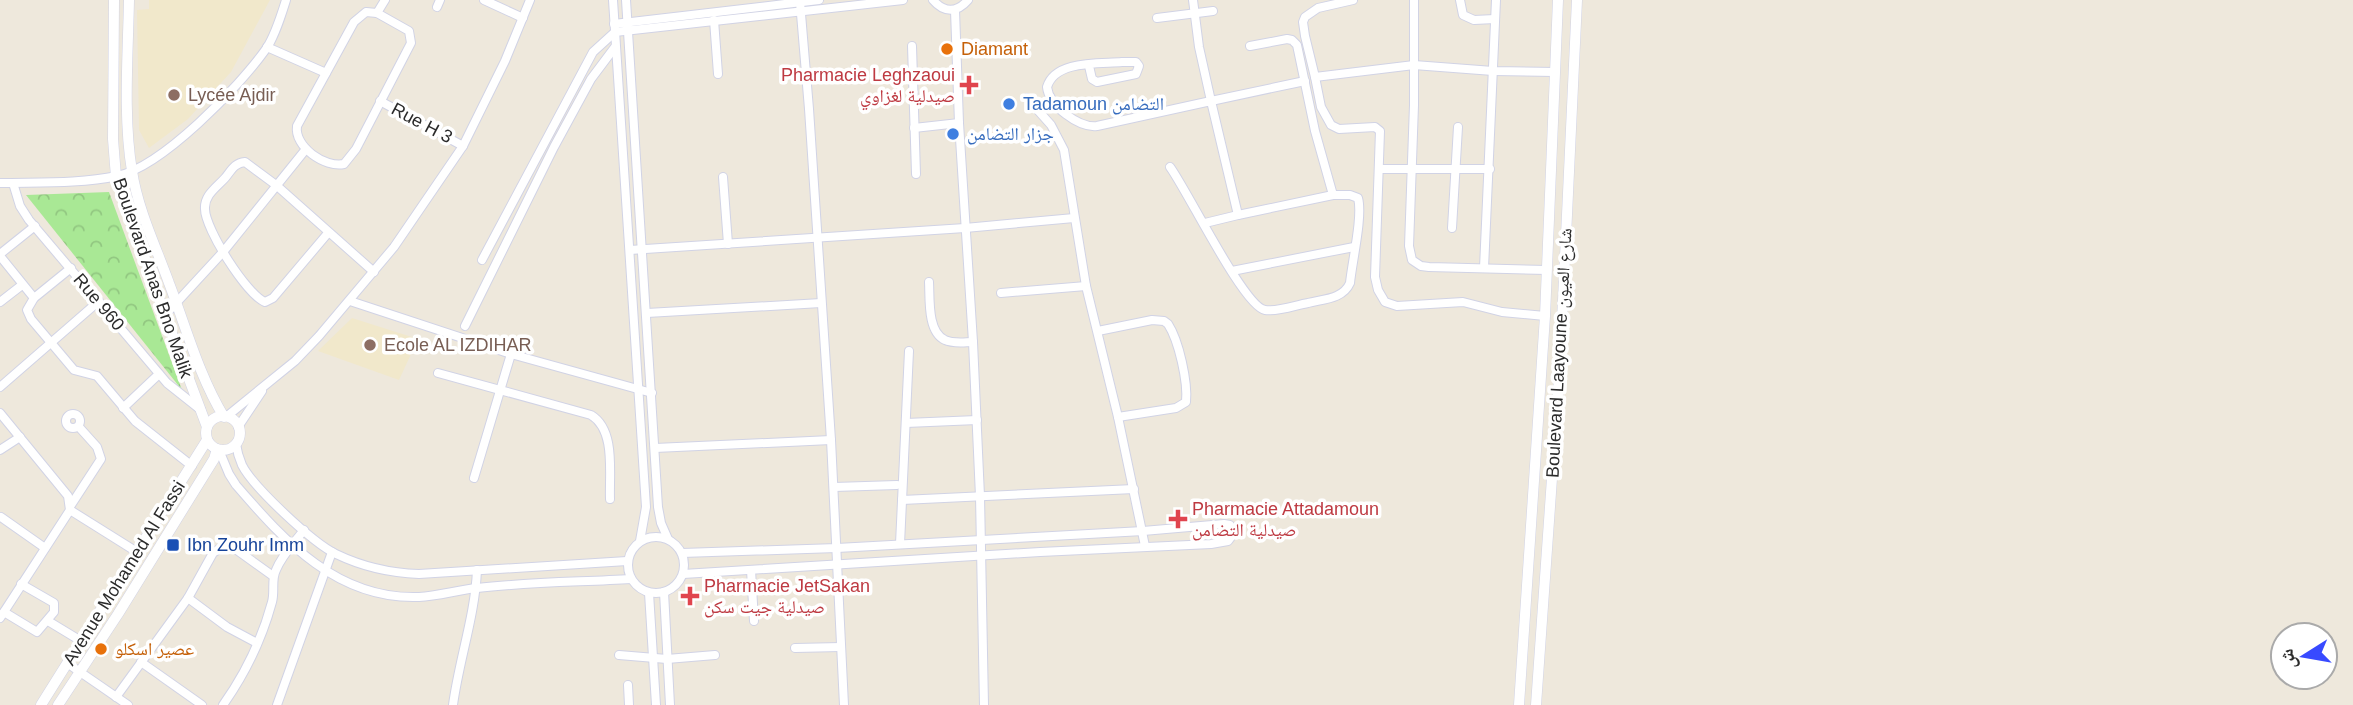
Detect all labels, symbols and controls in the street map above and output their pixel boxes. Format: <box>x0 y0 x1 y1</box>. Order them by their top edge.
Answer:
place label: Diamant <box>961 39 1028 59</box>
marker: Diamant <box>939 41 955 57</box>
place label: Pharmacie Leghzaoui صيدلية لغزاوي <box>781 65 955 111</box>
marker: Pharmacie Leghzaoui صيدلية لغزاوي <box>961 77 977 93</box>
place label: Lycée Ajdir <box>188 85 275 105</box>
marker: Lycée Ajdir <box>166 87 182 103</box>
place label: Tadamoun التضامن <box>1023 94 1164 115</box>
marker: Tadamoun التضامن <box>1001 96 1017 112</box>
street label: Rue H 3 <box>388 99 456 147</box>
place label: جزار التضامن <box>967 124 1054 145</box>
marker: جزار التضامن <box>945 126 961 142</box>
street label: Boulevard Anas Bno Malik <box>109 175 197 382</box>
street label: Boulevard Laayoune شارع العيون <box>1542 227 1577 479</box>
street label: Rue 960 <box>69 270 129 334</box>
place label: Ecole AL IZDIHAR <box>384 335 531 355</box>
marker: Ecole AL IZDIHAR <box>362 337 378 353</box>
street label: Avenue Mohamed Al Fassi <box>59 477 189 669</box>
place label: Pharmacie Attadamoun صيدلية التضامن <box>1192 499 1379 541</box>
marker: Pharmacie Attadamoun صيدلية التضامن <box>1170 511 1186 527</box>
place label: Ibn Zouhr Imm <box>187 535 304 555</box>
marker: Ibn Zouhr Imm <box>165 537 181 553</box>
place label: Pharmacie JetSakan صيدلية جيت سكن <box>704 576 870 618</box>
marker: Pharmacie JetSakan صيدلية جيت سكن <box>682 588 698 604</box>
north arrow <box>2269 621 2339 691</box>
place label: عصير اسكلو <box>115 639 194 659</box>
marker: عصير اسكلو <box>93 641 109 657</box>
text: ش <box>2276 647 2301 671</box>

